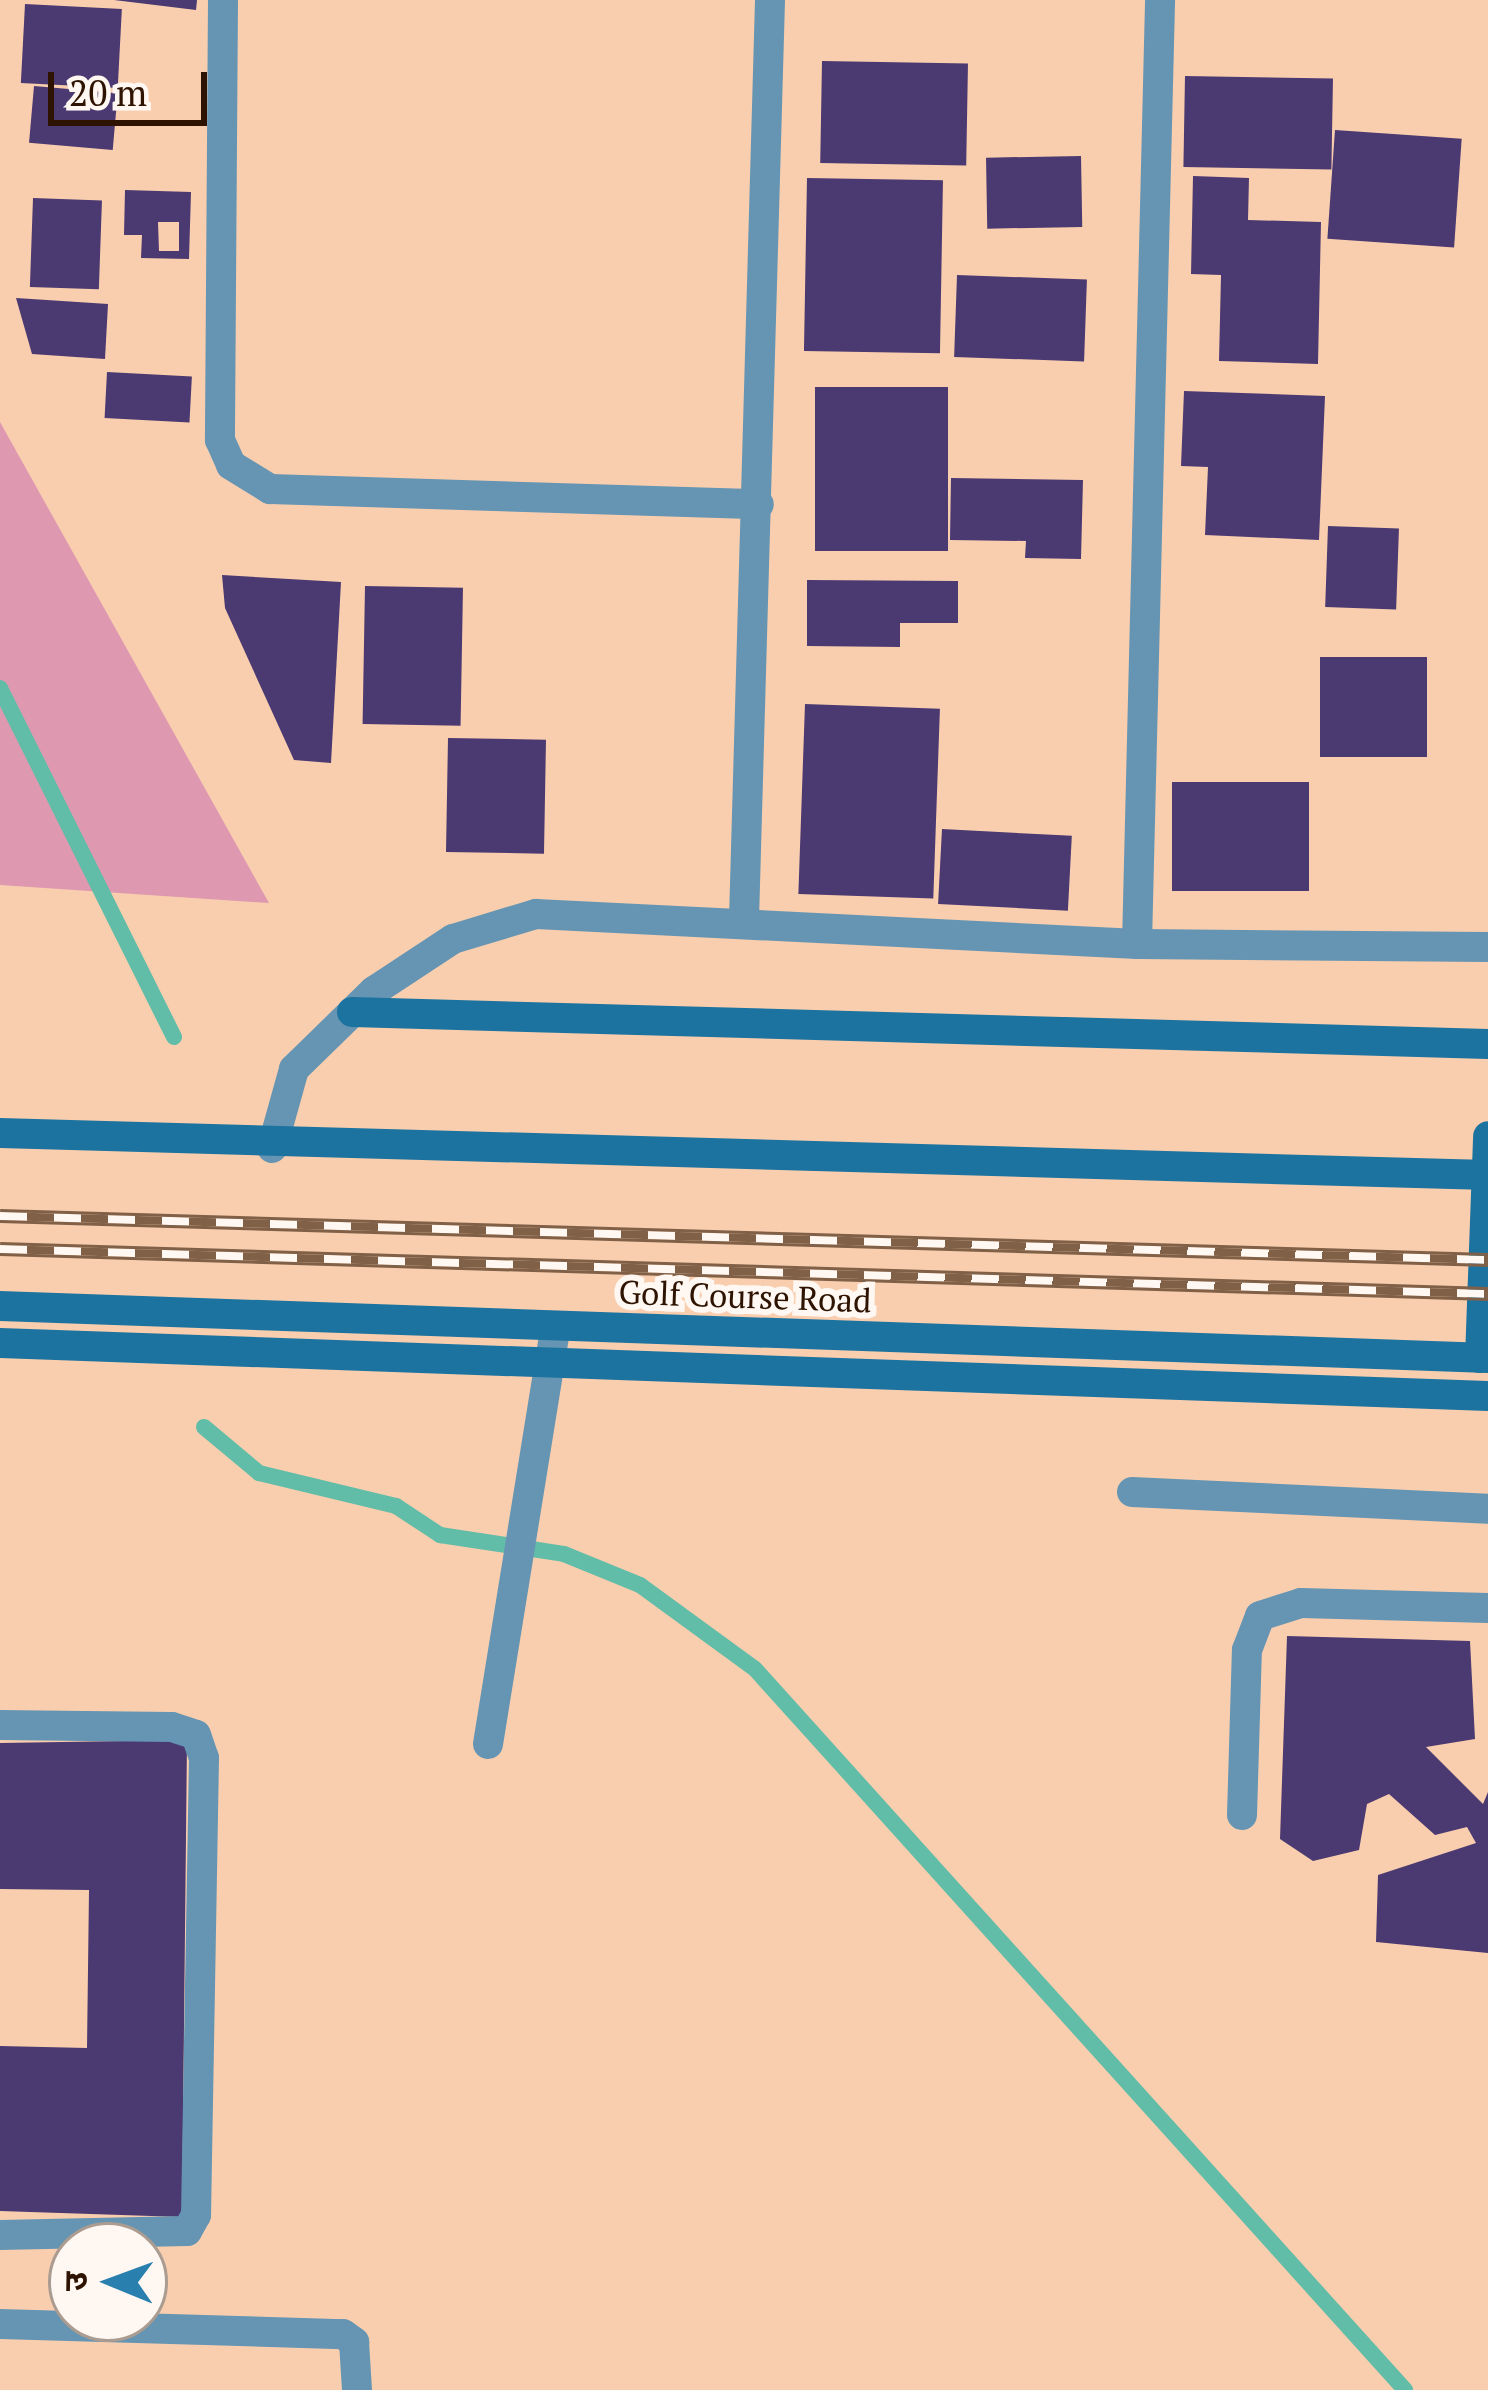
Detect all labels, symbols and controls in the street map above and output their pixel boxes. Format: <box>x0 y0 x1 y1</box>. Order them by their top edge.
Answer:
scale bar <box>54 48 213 122</box>
text: 20 m <box>69 69 147 116</box>
street label: Golf Course Road <box>618 1272 872 1320</box>
north arrow <box>48 2222 168 2342</box>
text: उ <box>53 2271 96 2291</box>

